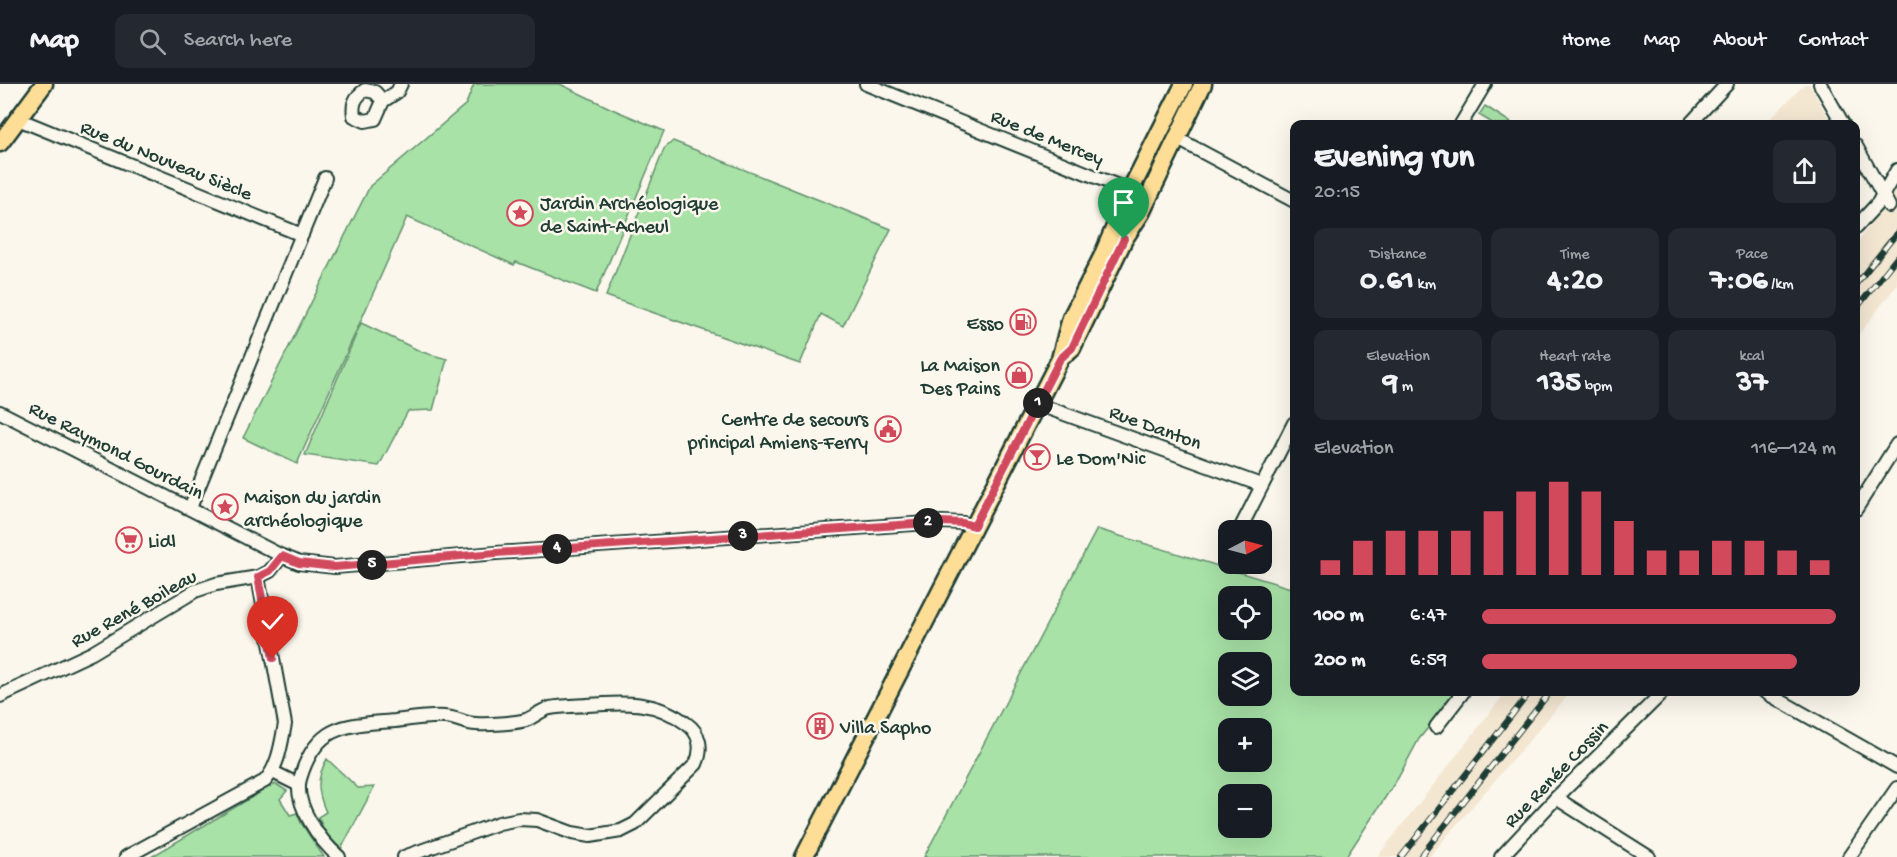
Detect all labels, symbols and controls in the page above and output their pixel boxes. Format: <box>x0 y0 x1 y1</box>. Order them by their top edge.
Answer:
search box <box>115 14 535 68</box>
text: Map <box>30 25 79 58</box>
icon: search <box>136 25 169 58</box>
text: Search here <box>184 28 292 54</box>
text: Home <box>1562 29 1610 54</box>
text: Map <box>1643 29 1680 54</box>
text: About <box>1713 29 1766 54</box>
text: Contact <box>1799 29 1867 54</box>
street label: Rue de Mercey <box>987 106 1107 172</box>
street label: Rue du Nouveau Siècle <box>76 117 256 208</box>
text: Evening run <box>1314 140 1474 178</box>
button: share <box>1773 140 1836 203</box>
pin <box>1098 177 1149 239</box>
text: 20:15 <box>1314 182 1360 205</box>
icon: arrive <box>1107 186 1140 219</box>
place label: Jardin Archéologique de Saint-Acheul <box>540 194 719 240</box>
place icon: Jardin Archéologique de Saint-Acheul <box>505 198 535 228</box>
text: Distance <box>1370 246 1426 265</box>
text: Time <box>1560 246 1590 265</box>
text: Pace <box>1736 246 1768 265</box>
text: 0.61 <box>1360 265 1414 300</box>
text: 4:20 <box>1547 265 1603 300</box>
text: 7:06 <box>1710 265 1768 300</box>
text: km <box>1414 276 1436 295</box>
text: /km <box>1768 276 1794 295</box>
fuel station icon: Esso <box>1008 307 1038 337</box>
place label: Esso <box>966 314 1004 337</box>
text: Elevation <box>1366 348 1430 367</box>
text: Heart rate <box>1539 348 1611 367</box>
text: kcal <box>1740 348 1764 367</box>
place label: La Maison Des Pains <box>919 356 1001 402</box>
shop icon: La Maison Des Pains <box>1004 360 1034 390</box>
text: 9 <box>1383 367 1398 402</box>
text: 135 <box>1538 367 1581 402</box>
text: 37 <box>1736 367 1768 402</box>
text: m <box>1398 378 1413 397</box>
text: bpm <box>1581 378 1612 397</box>
pin: 1 <box>1023 388 1053 418</box>
text: 1 <box>1035 393 1041 412</box>
street label: Rue Raymond Gourdain <box>24 398 207 506</box>
street label: Rue Danton <box>1105 402 1205 457</box>
place label: Centre de secours principal Amiens-Ferry <box>687 410 869 456</box>
public building icon: Centre de secours principal Amiens-Ferry <box>873 414 903 444</box>
text: Elevation <box>1314 438 1394 461</box>
text: 116–124 m <box>1751 438 1836 461</box>
bar icon: Le Dom'Nic <box>1022 442 1052 472</box>
place label: Le Dom'Nic <box>1056 449 1146 472</box>
place label: Maison du jardin archéologique <box>244 488 381 534</box>
place icon: Maison du jardin archéologique <box>210 492 240 522</box>
pin: 2 <box>913 508 943 538</box>
text: 2 <box>924 513 932 532</box>
north arrow <box>1218 520 1272 574</box>
map controls <box>1218 520 1272 838</box>
pin: 3 <box>728 521 758 551</box>
supermarket icon: Lidl <box>114 525 144 555</box>
text: 3 <box>739 526 747 545</box>
place label: Lidl <box>148 532 176 555</box>
pin: 4 <box>542 534 572 564</box>
text: 4 <box>553 539 561 558</box>
pin: 5 <box>357 550 387 580</box>
text: 5 <box>368 555 376 574</box>
street label: Rue René Boileau <box>68 566 202 654</box>
button: locate <box>1218 586 1272 640</box>
pin <box>247 596 298 658</box>
icon: check <box>256 605 289 638</box>
text: 100 m <box>1314 605 1364 628</box>
text: 6:47 <box>1410 605 1446 628</box>
text: 200 m <box>1314 650 1365 673</box>
text: 6:59 <box>1410 650 1447 673</box>
button: layers <box>1218 652 1272 706</box>
building icon: Villa Sapho <box>805 711 835 741</box>
street label: Rue Renée Cossin <box>1500 717 1615 834</box>
place label: Villa Sapho <box>839 718 931 741</box>
button: + <box>1218 718 1272 772</box>
button: − <box>1218 784 1272 838</box>

